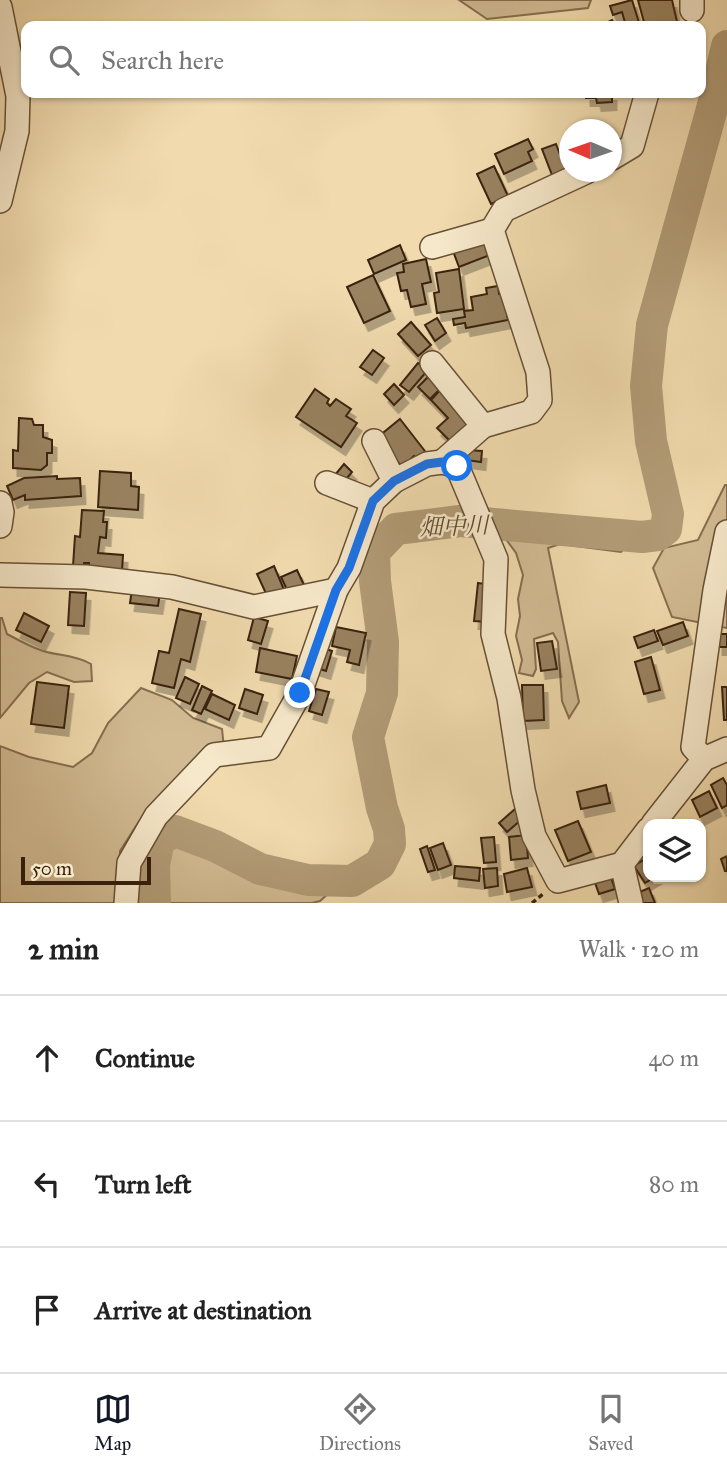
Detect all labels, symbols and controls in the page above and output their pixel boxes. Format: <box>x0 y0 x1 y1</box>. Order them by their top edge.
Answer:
search box <box>21 21 706 98</box>
icon: search <box>45 41 83 79</box>
text: Search here <box>101 44 224 76</box>
north arrow <box>559 119 622 182</box>
route start <box>441 450 472 481</box>
water label: 畑中川 <box>419 511 492 541</box>
route end <box>284 677 315 708</box>
map controls <box>643 819 706 882</box>
button: layers <box>643 819 706 882</box>
scale bar <box>21 854 150 886</box>
text: 50 m <box>32 857 72 880</box>
text: 2 min <box>28 931 99 967</box>
text: Walk · 120 m <box>579 935 699 963</box>
icon: ahead <box>28 1039 66 1077</box>
text: Continue <box>95 1042 195 1074</box>
text: 40 m <box>649 1044 699 1072</box>
icon: left <box>28 1165 66 1203</box>
text: Turn left <box>95 1168 191 1200</box>
text: 80 m <box>649 1170 699 1198</box>
icon: arrive <box>28 1291 66 1329</box>
text: Arrive at destination <box>95 1294 312 1326</box>
tab: Map <box>94 1390 132 1455</box>
tab: Directions <box>319 1390 401 1455</box>
tab: Saved <box>588 1390 633 1455</box>

